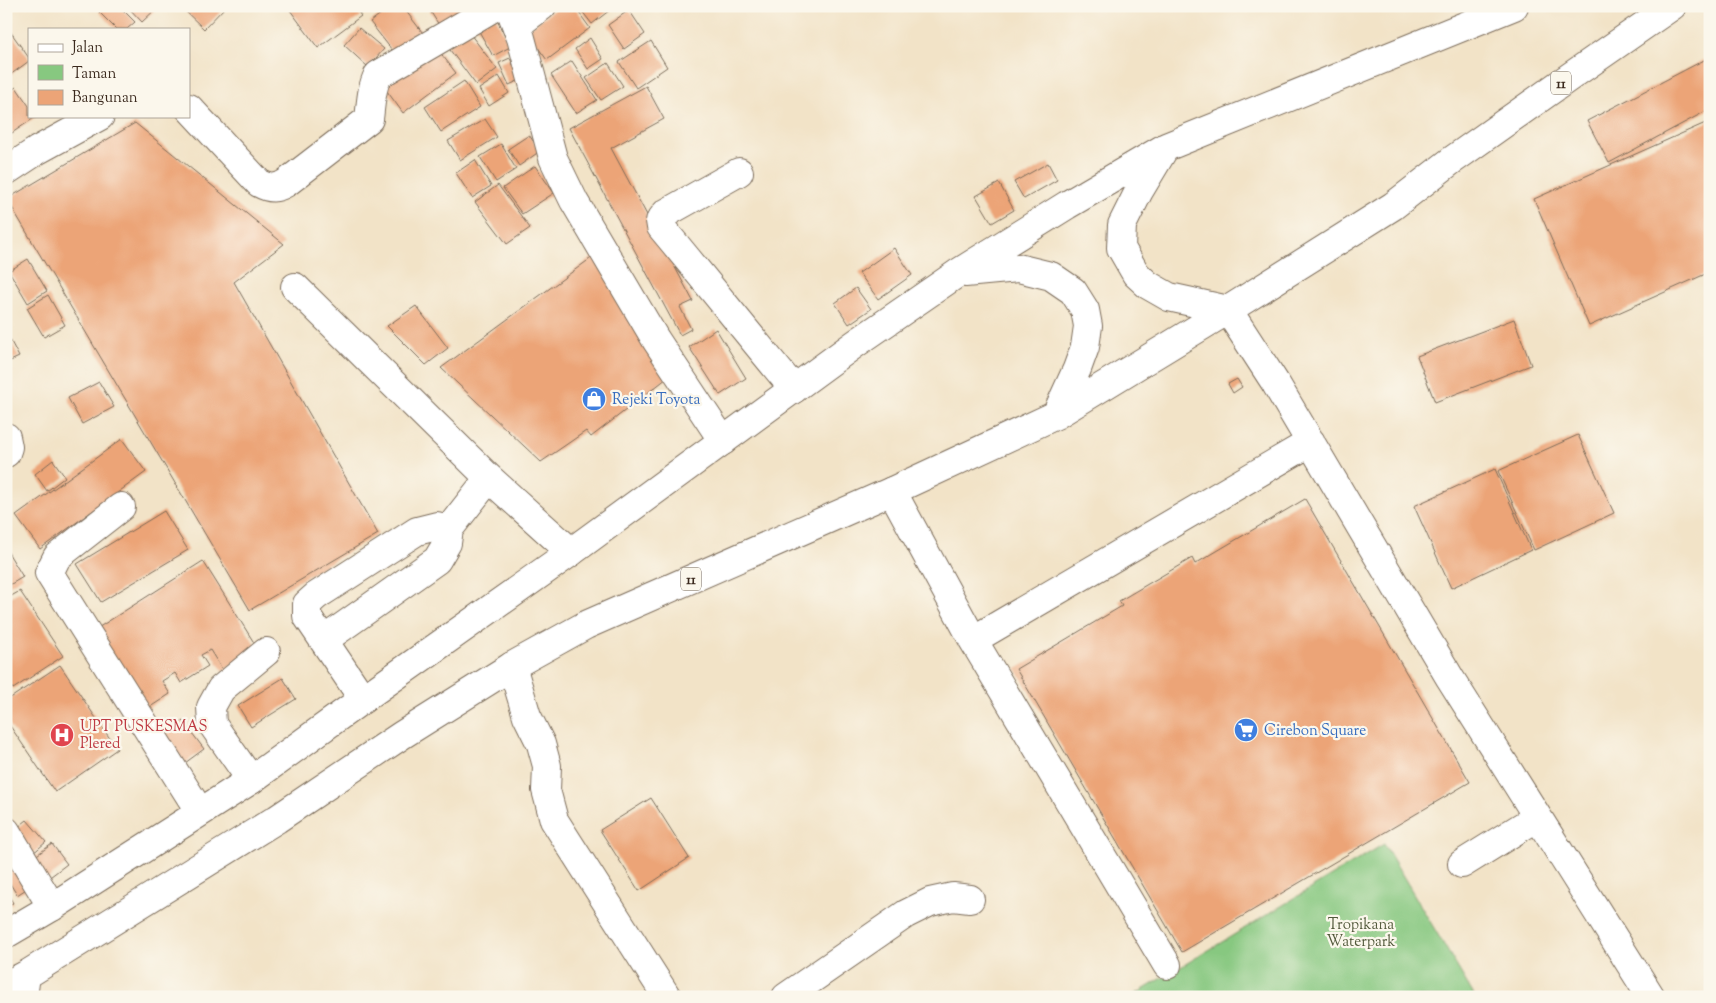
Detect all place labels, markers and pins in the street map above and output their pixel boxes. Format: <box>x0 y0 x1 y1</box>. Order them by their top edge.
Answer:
shop icon: Rejeki Toyota <box>581 386 607 412</box>
place label: Rejeki Toyota <box>612 390 700 411</box>
place label: UPT PUSKESMAS Plered <box>80 717 207 755</box>
supermarket icon: Cirebon Square <box>1233 717 1259 743</box>
place label: Cirebon Square <box>1264 721 1366 742</box>
hospital icon: UPT PUSKESMAS Plered <box>49 722 75 748</box>

